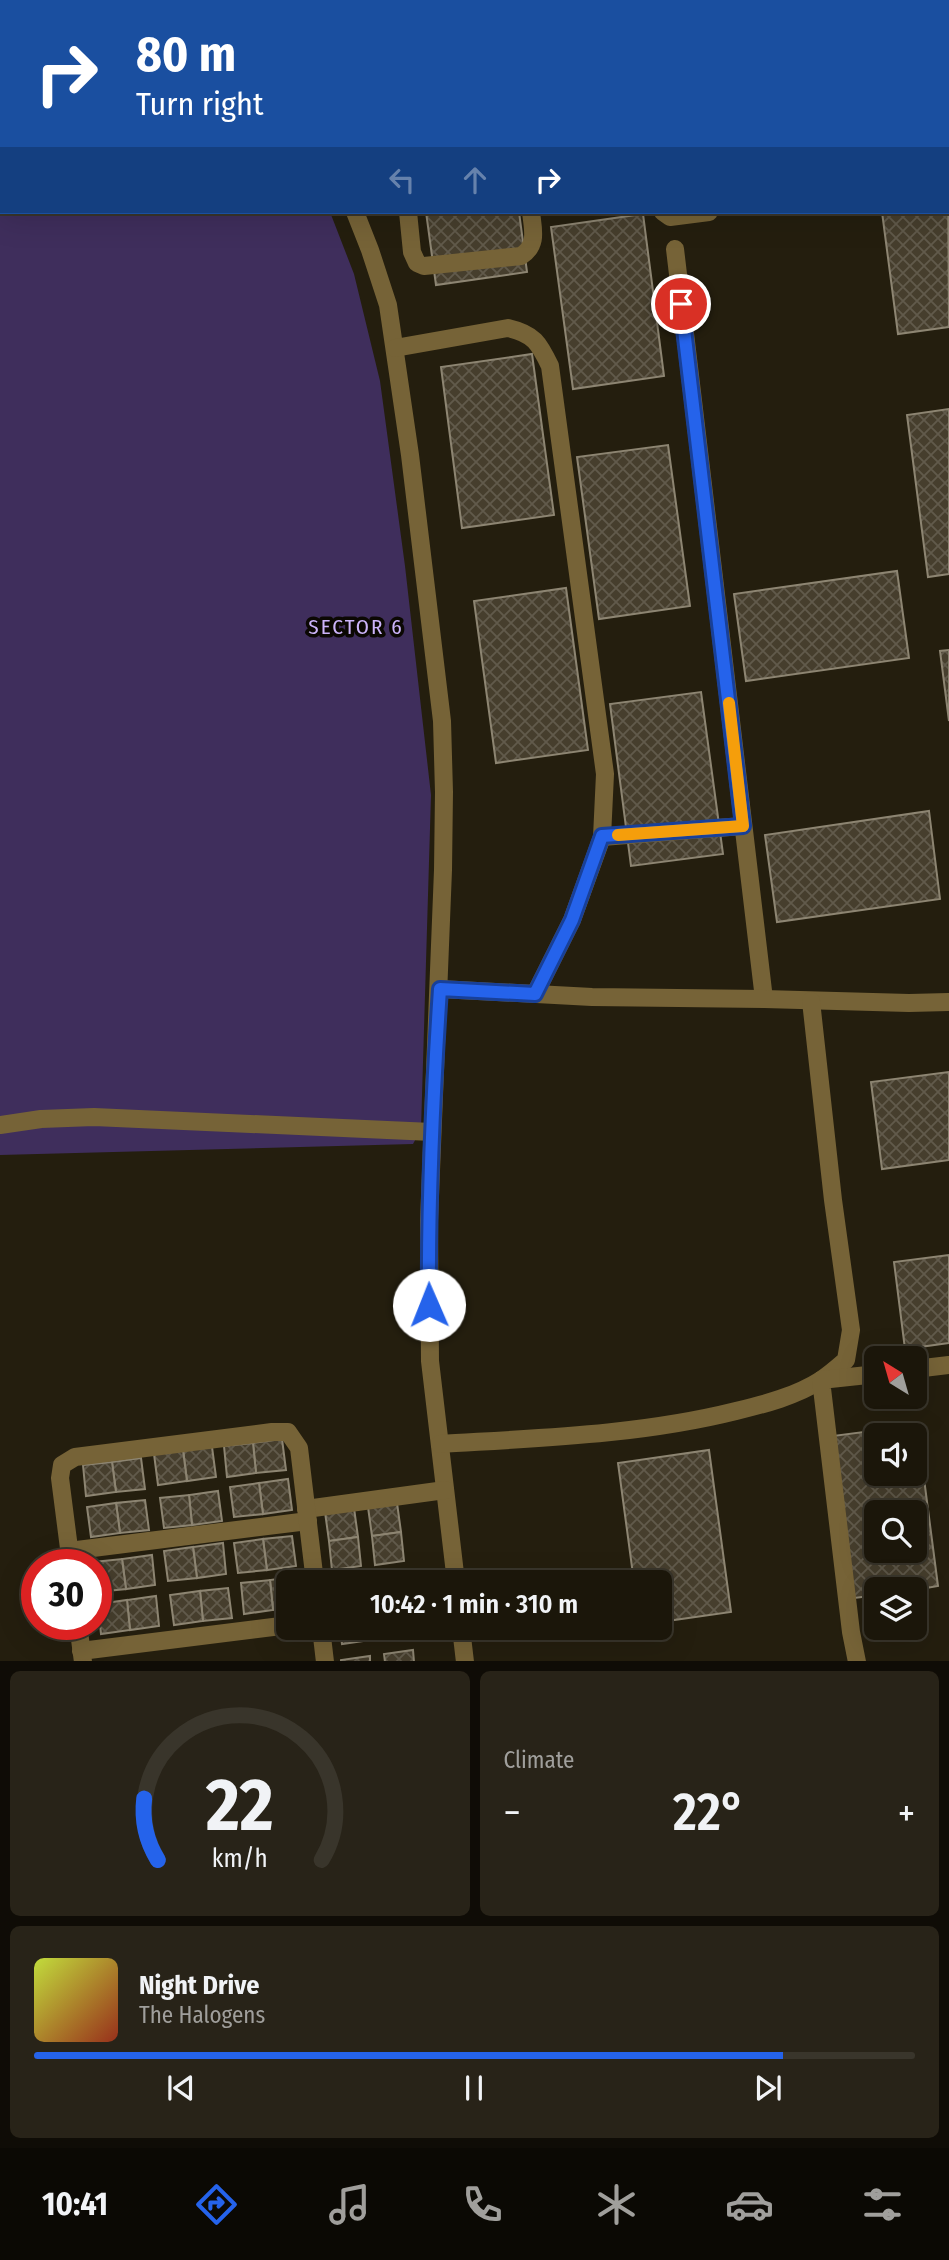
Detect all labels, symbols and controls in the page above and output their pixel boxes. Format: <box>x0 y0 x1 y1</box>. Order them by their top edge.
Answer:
text: 80 m <box>136 25 236 84</box>
icon: right <box>21 28 112 119</box>
text: Turn right <box>136 85 263 123</box>
icon: left <box>383 161 421 199</box>
icon: ahead <box>456 161 494 199</box>
icon: right <box>529 161 567 199</box>
pin <box>651 274 711 334</box>
icon: arrive <box>662 285 700 323</box>
district label: SECTOR 6 <box>308 614 404 640</box>
position arrow <box>392 1268 466 1342</box>
north arrow <box>864 1346 928 1409</box>
map controls <box>864 1346 927 1640</box>
button: sound <box>864 1423 927 1486</box>
button: search <box>864 1500 927 1563</box>
speed limit sign: 30 <box>21 1549 112 1640</box>
button: layers <box>864 1577 927 1640</box>
text: 10:42 · 1 min · 310 m <box>370 1589 578 1620</box>
text: Climate <box>504 1746 574 1774</box>
text: 22 <box>205 1762 273 1849</box>
text: 22° <box>673 1781 745 1844</box>
text: − <box>504 1790 521 1836</box>
text: + <box>898 1790 915 1836</box>
text: km/h <box>212 1843 268 1873</box>
text: Night Drive <box>139 1970 259 2001</box>
text: The Halogens <box>139 2001 265 2029</box>
icon: previous <box>162 2069 200 2107</box>
icon: pause <box>455 2069 493 2107</box>
icon: next <box>749 2069 787 2107</box>
icon: directions <box>192 2180 241 2229</box>
icon: music <box>325 2180 374 2229</box>
icon: phone <box>458 2180 507 2229</box>
icon: climate <box>592 2180 641 2229</box>
icon: car <box>725 2180 774 2229</box>
icon: filters <box>858 2180 907 2229</box>
text: 10:41 <box>42 2185 108 2223</box>

